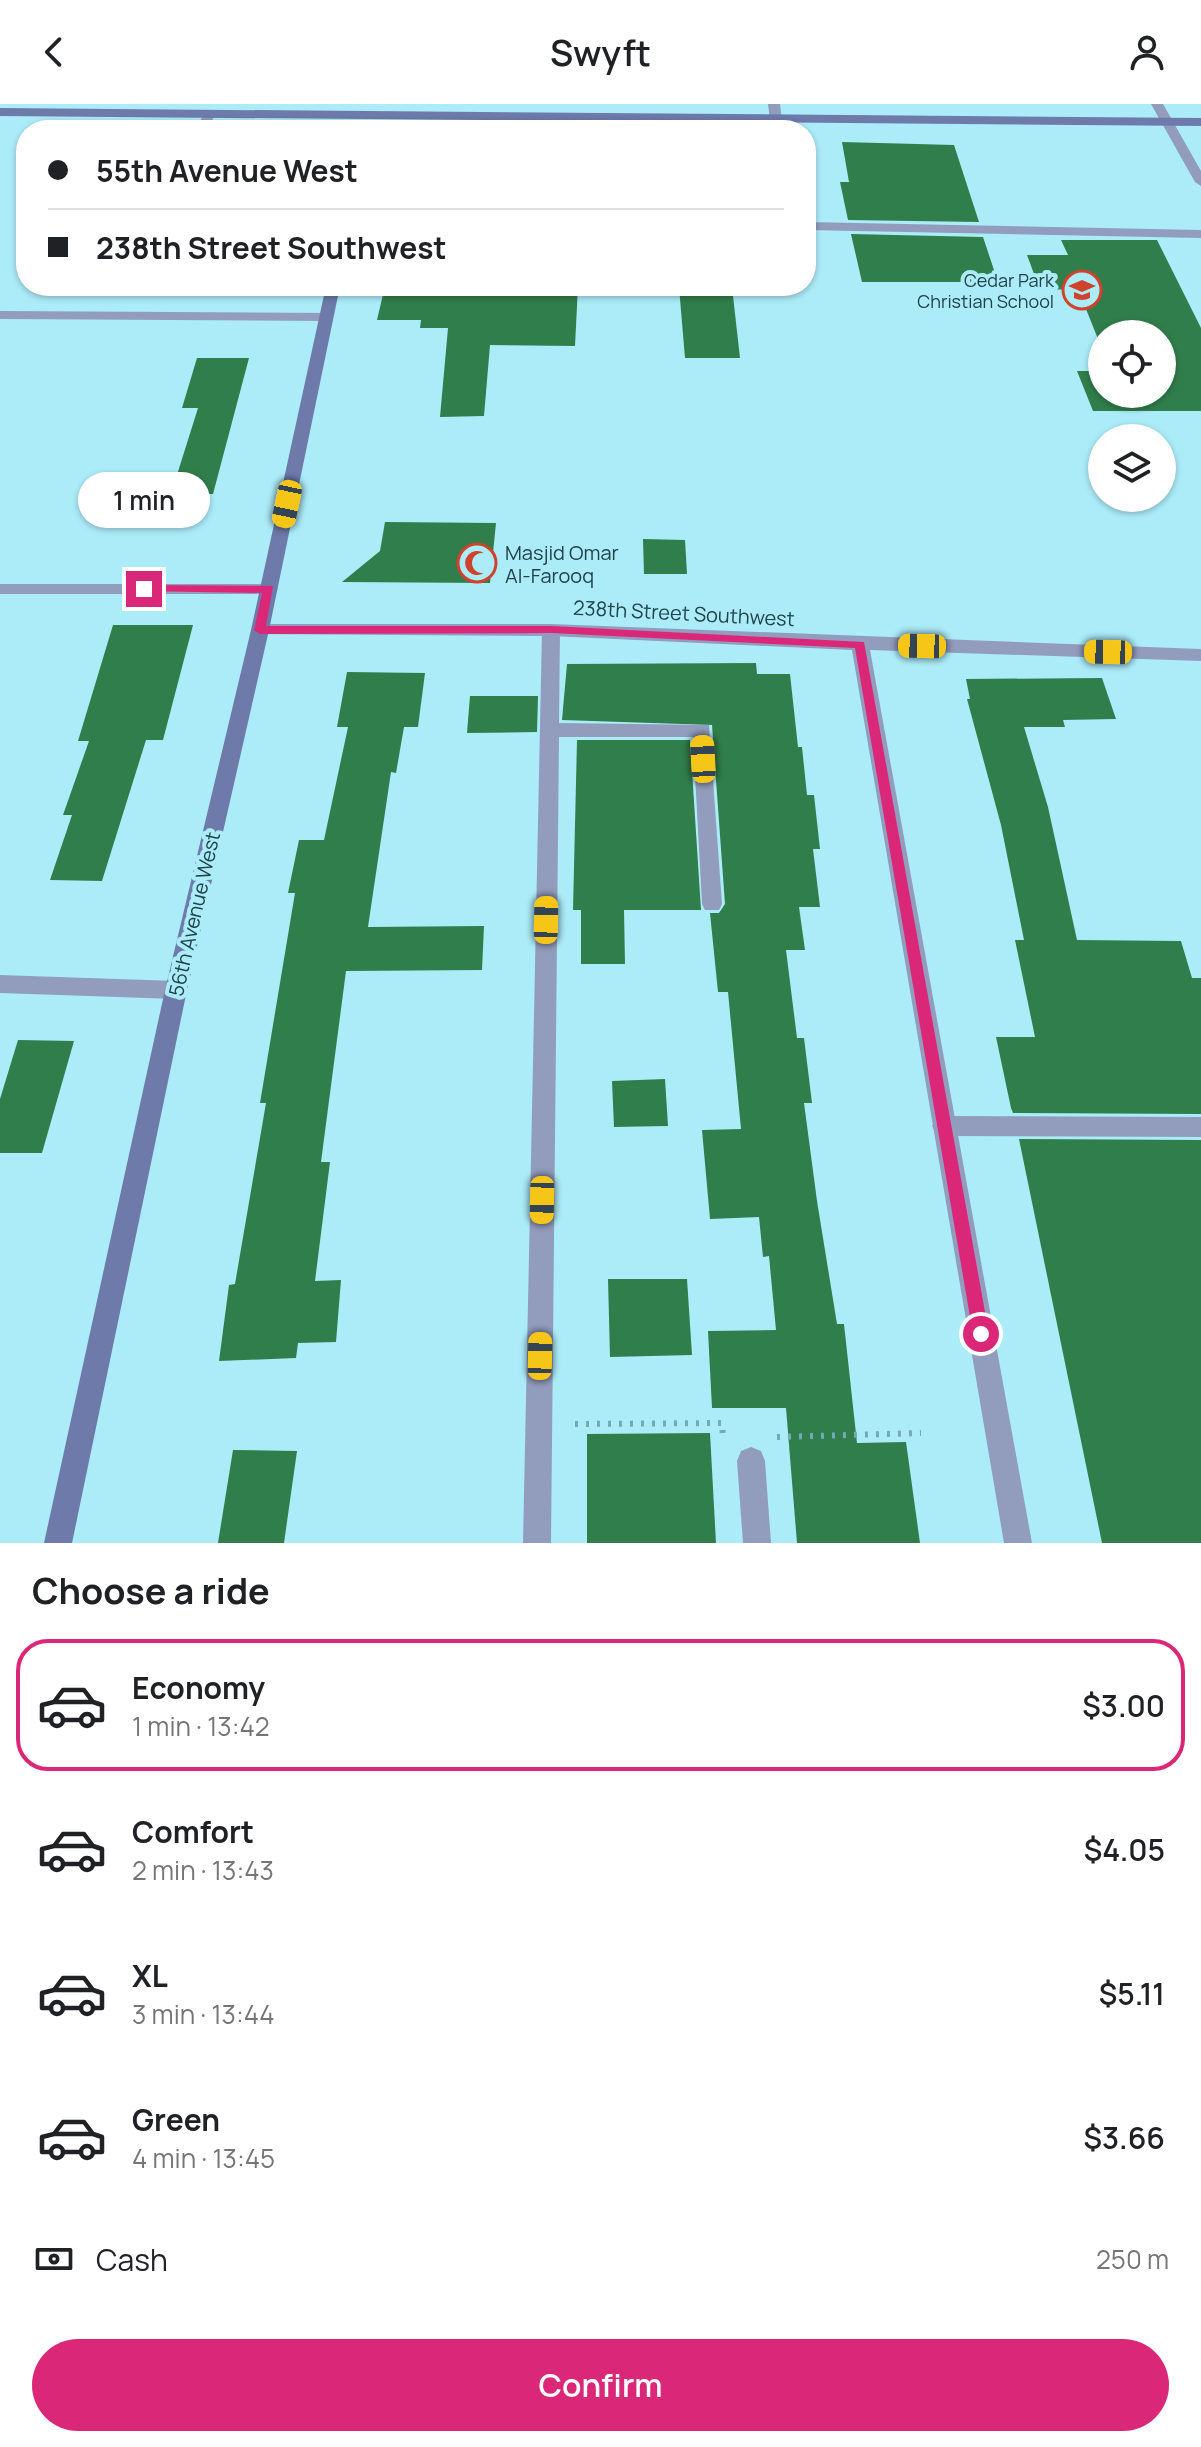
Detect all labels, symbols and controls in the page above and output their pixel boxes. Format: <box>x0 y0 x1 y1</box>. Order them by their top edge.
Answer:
text: Swyft <box>550 28 651 77</box>
icon: back <box>32 30 76 74</box>
icon: person <box>1125 30 1169 74</box>
text: 55th Avenue West <box>96 150 358 191</box>
text: 238th Street Southwest <box>96 227 447 268</box>
place label: Cedar Park Christian School <box>917 268 1055 313</box>
school or university icon: Cedar Park Christian School <box>1061 269 1103 311</box>
map controls <box>1088 320 1176 512</box>
button: locate <box>1088 320 1176 408</box>
button: layers <box>1088 424 1176 512</box>
callout: 1 min <box>78 473 210 529</box>
car <box>270 478 304 530</box>
text: 1 min <box>113 482 175 518</box>
place label: Masjid Omar Al-Farooq <box>505 539 619 589</box>
mosque icon: Masjid Omar Al-Farooq <box>456 542 498 584</box>
route end <box>126 571 162 607</box>
street label: 238th Street Southwest <box>573 594 795 632</box>
car <box>898 634 946 658</box>
car <box>1084 640 1132 664</box>
car <box>690 734 716 784</box>
street label: 56th Avenue West <box>162 829 226 999</box>
car <box>534 896 558 944</box>
car <box>530 1176 554 1224</box>
route start <box>963 1316 999 1352</box>
car <box>528 1332 552 1380</box>
text: Choose a ride <box>32 1566 270 1615</box>
text: Economy <box>132 1667 265 1708</box>
icon: car <box>36 1669 108 1741</box>
text: $3.00 <box>1082 1685 1165 1726</box>
text: 1 min · 13:42 <box>132 1708 270 1744</box>
text: Comfort <box>132 1811 254 1852</box>
icon: car <box>36 1813 108 1885</box>
text: $4.05 <box>1084 1829 1165 1870</box>
text: 2 min · 13:43 <box>132 1852 274 1888</box>
text: XL <box>132 1955 168 1996</box>
icon: car <box>36 1957 108 2029</box>
text: $5.11 <box>1099 1973 1165 2014</box>
text: 3 min · 13:44 <box>132 1996 275 2032</box>
text: Green <box>132 2099 220 2140</box>
icon: car <box>36 2101 108 2173</box>
text: $3.66 <box>1084 2117 1165 2158</box>
text: 4 min · 13:45 <box>132 2140 275 2176</box>
icon: cash <box>32 2237 76 2281</box>
text: Cash <box>96 2239 168 2280</box>
text: 250 m <box>1096 2241 1169 2277</box>
button: Confirm <box>32 2339 1169 2431</box>

